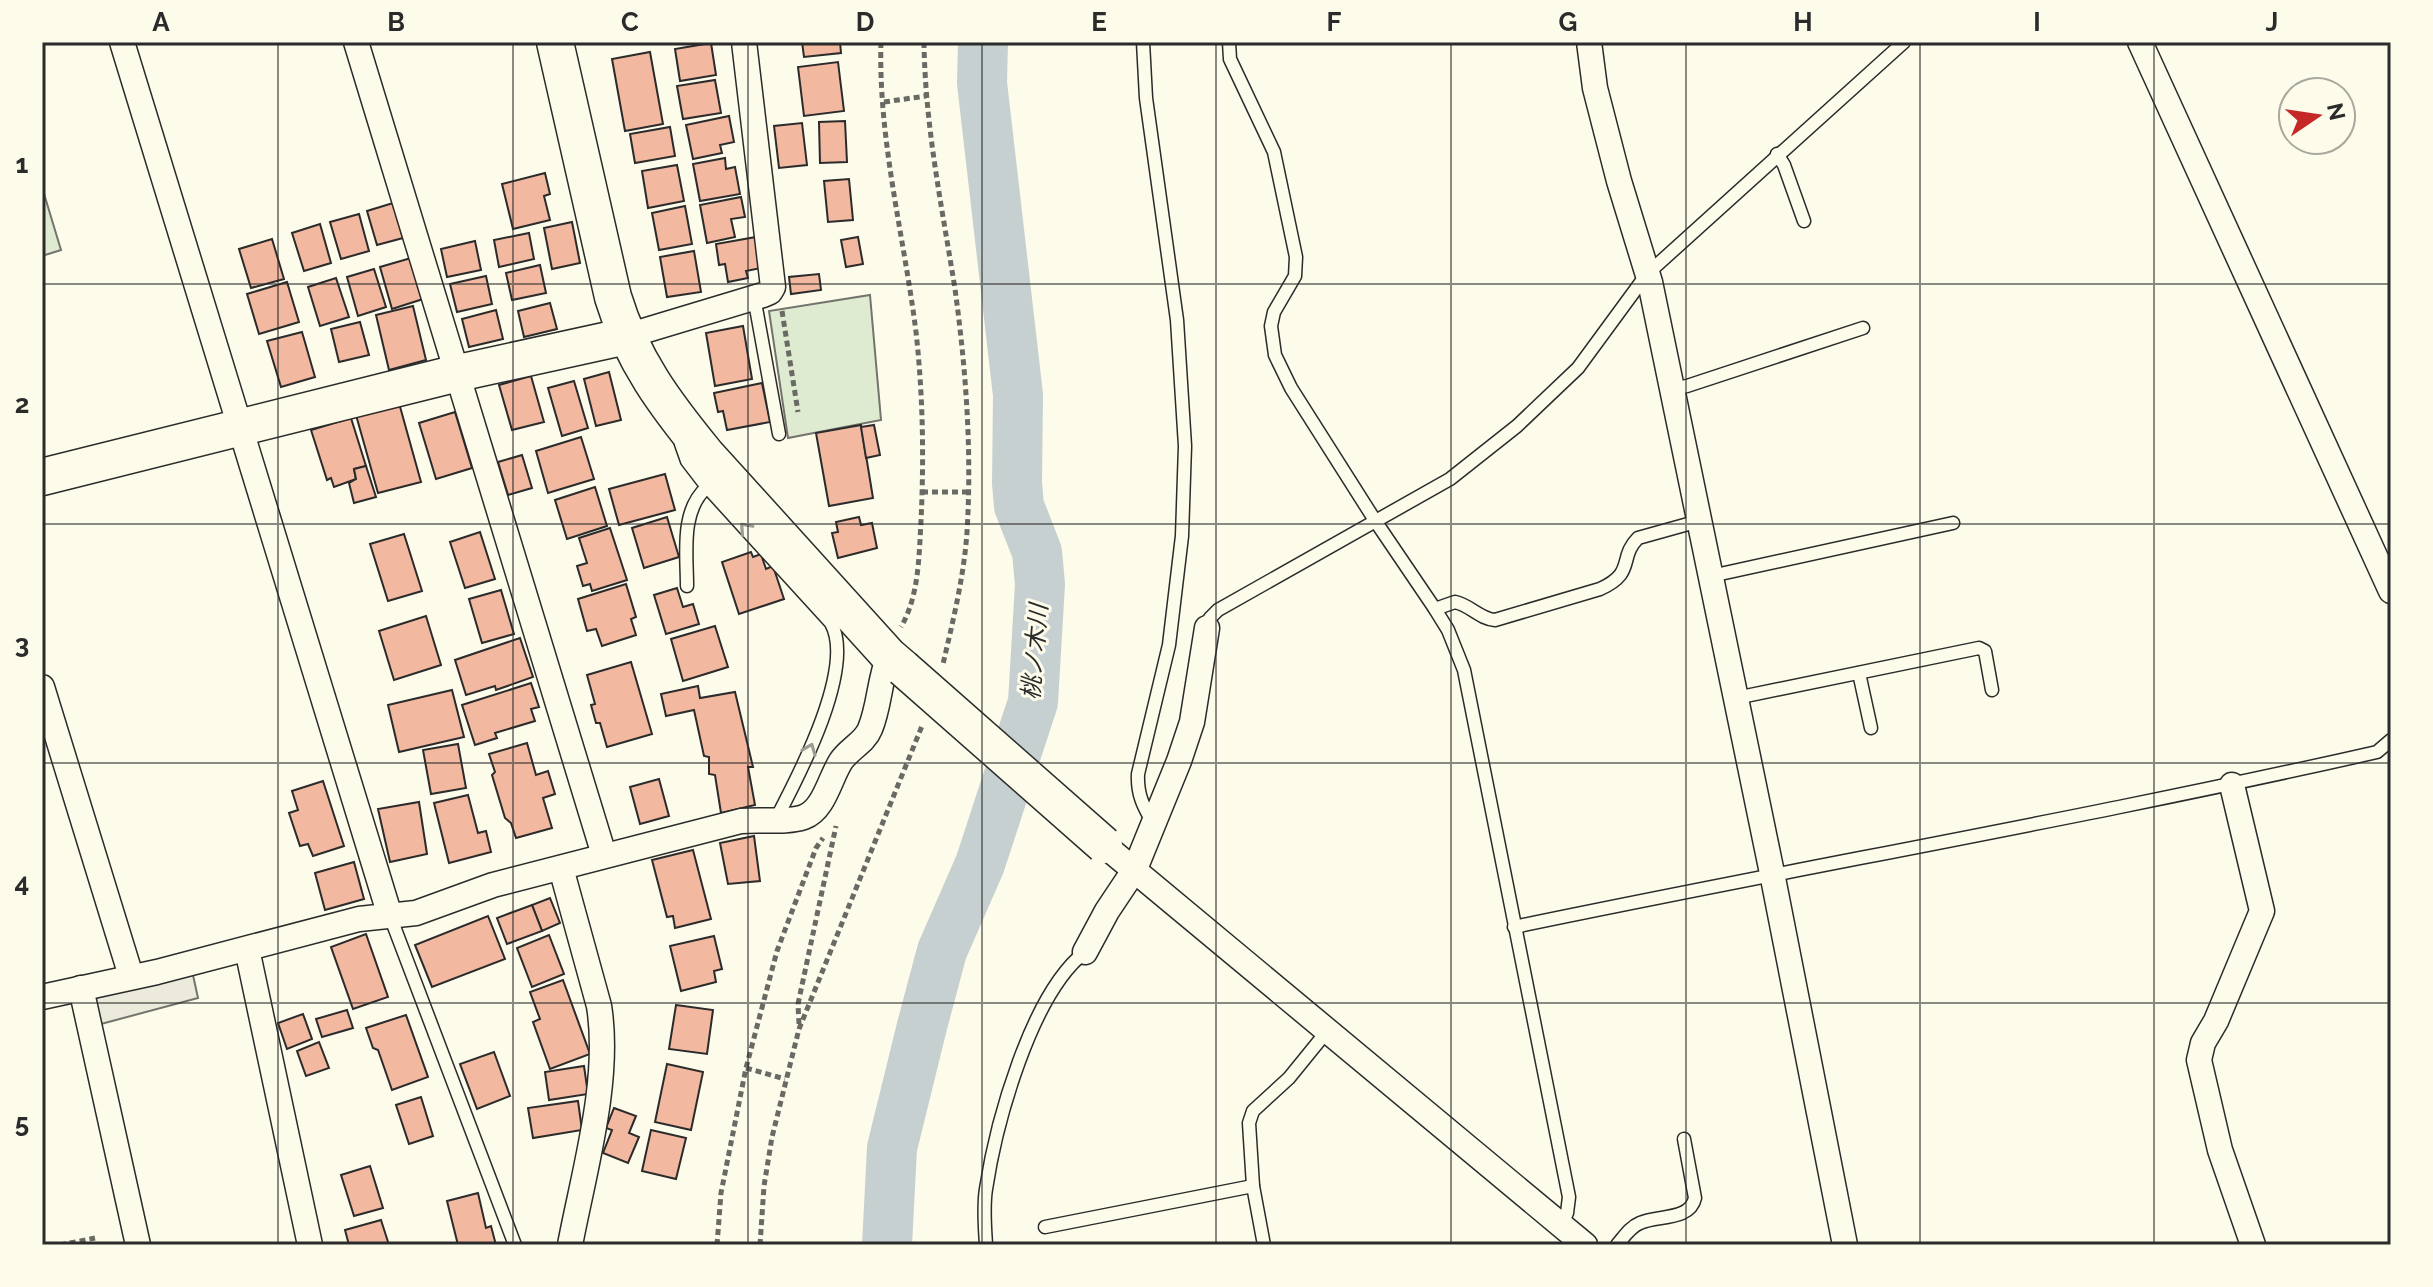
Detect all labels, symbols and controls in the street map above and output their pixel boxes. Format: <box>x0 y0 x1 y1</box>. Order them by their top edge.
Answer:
text: A <box>152 7 170 37</box>
text: B <box>387 7 405 37</box>
text: C <box>621 7 639 37</box>
text: D <box>856 7 874 37</box>
text: E <box>1091 7 1107 37</box>
text: F <box>1327 7 1342 37</box>
text: G <box>1559 7 1577 37</box>
text: H <box>1793 7 1813 37</box>
text: I <box>2033 7 2041 37</box>
text: J <box>2266 7 2278 37</box>
north arrow <box>2277 76 2357 156</box>
text: N <box>2322 100 2351 123</box>
text: 1 <box>16 149 29 179</box>
text: 2 <box>15 389 29 419</box>
one-way arrow <box>741 522 755 537</box>
water label: 桃ノ木川 <box>1016 600 1053 701</box>
text: 3 <box>15 629 29 659</box>
one-way arrow <box>800 743 817 757</box>
text: 4 <box>15 868 29 898</box>
text: 5 <box>15 1108 29 1138</box>

